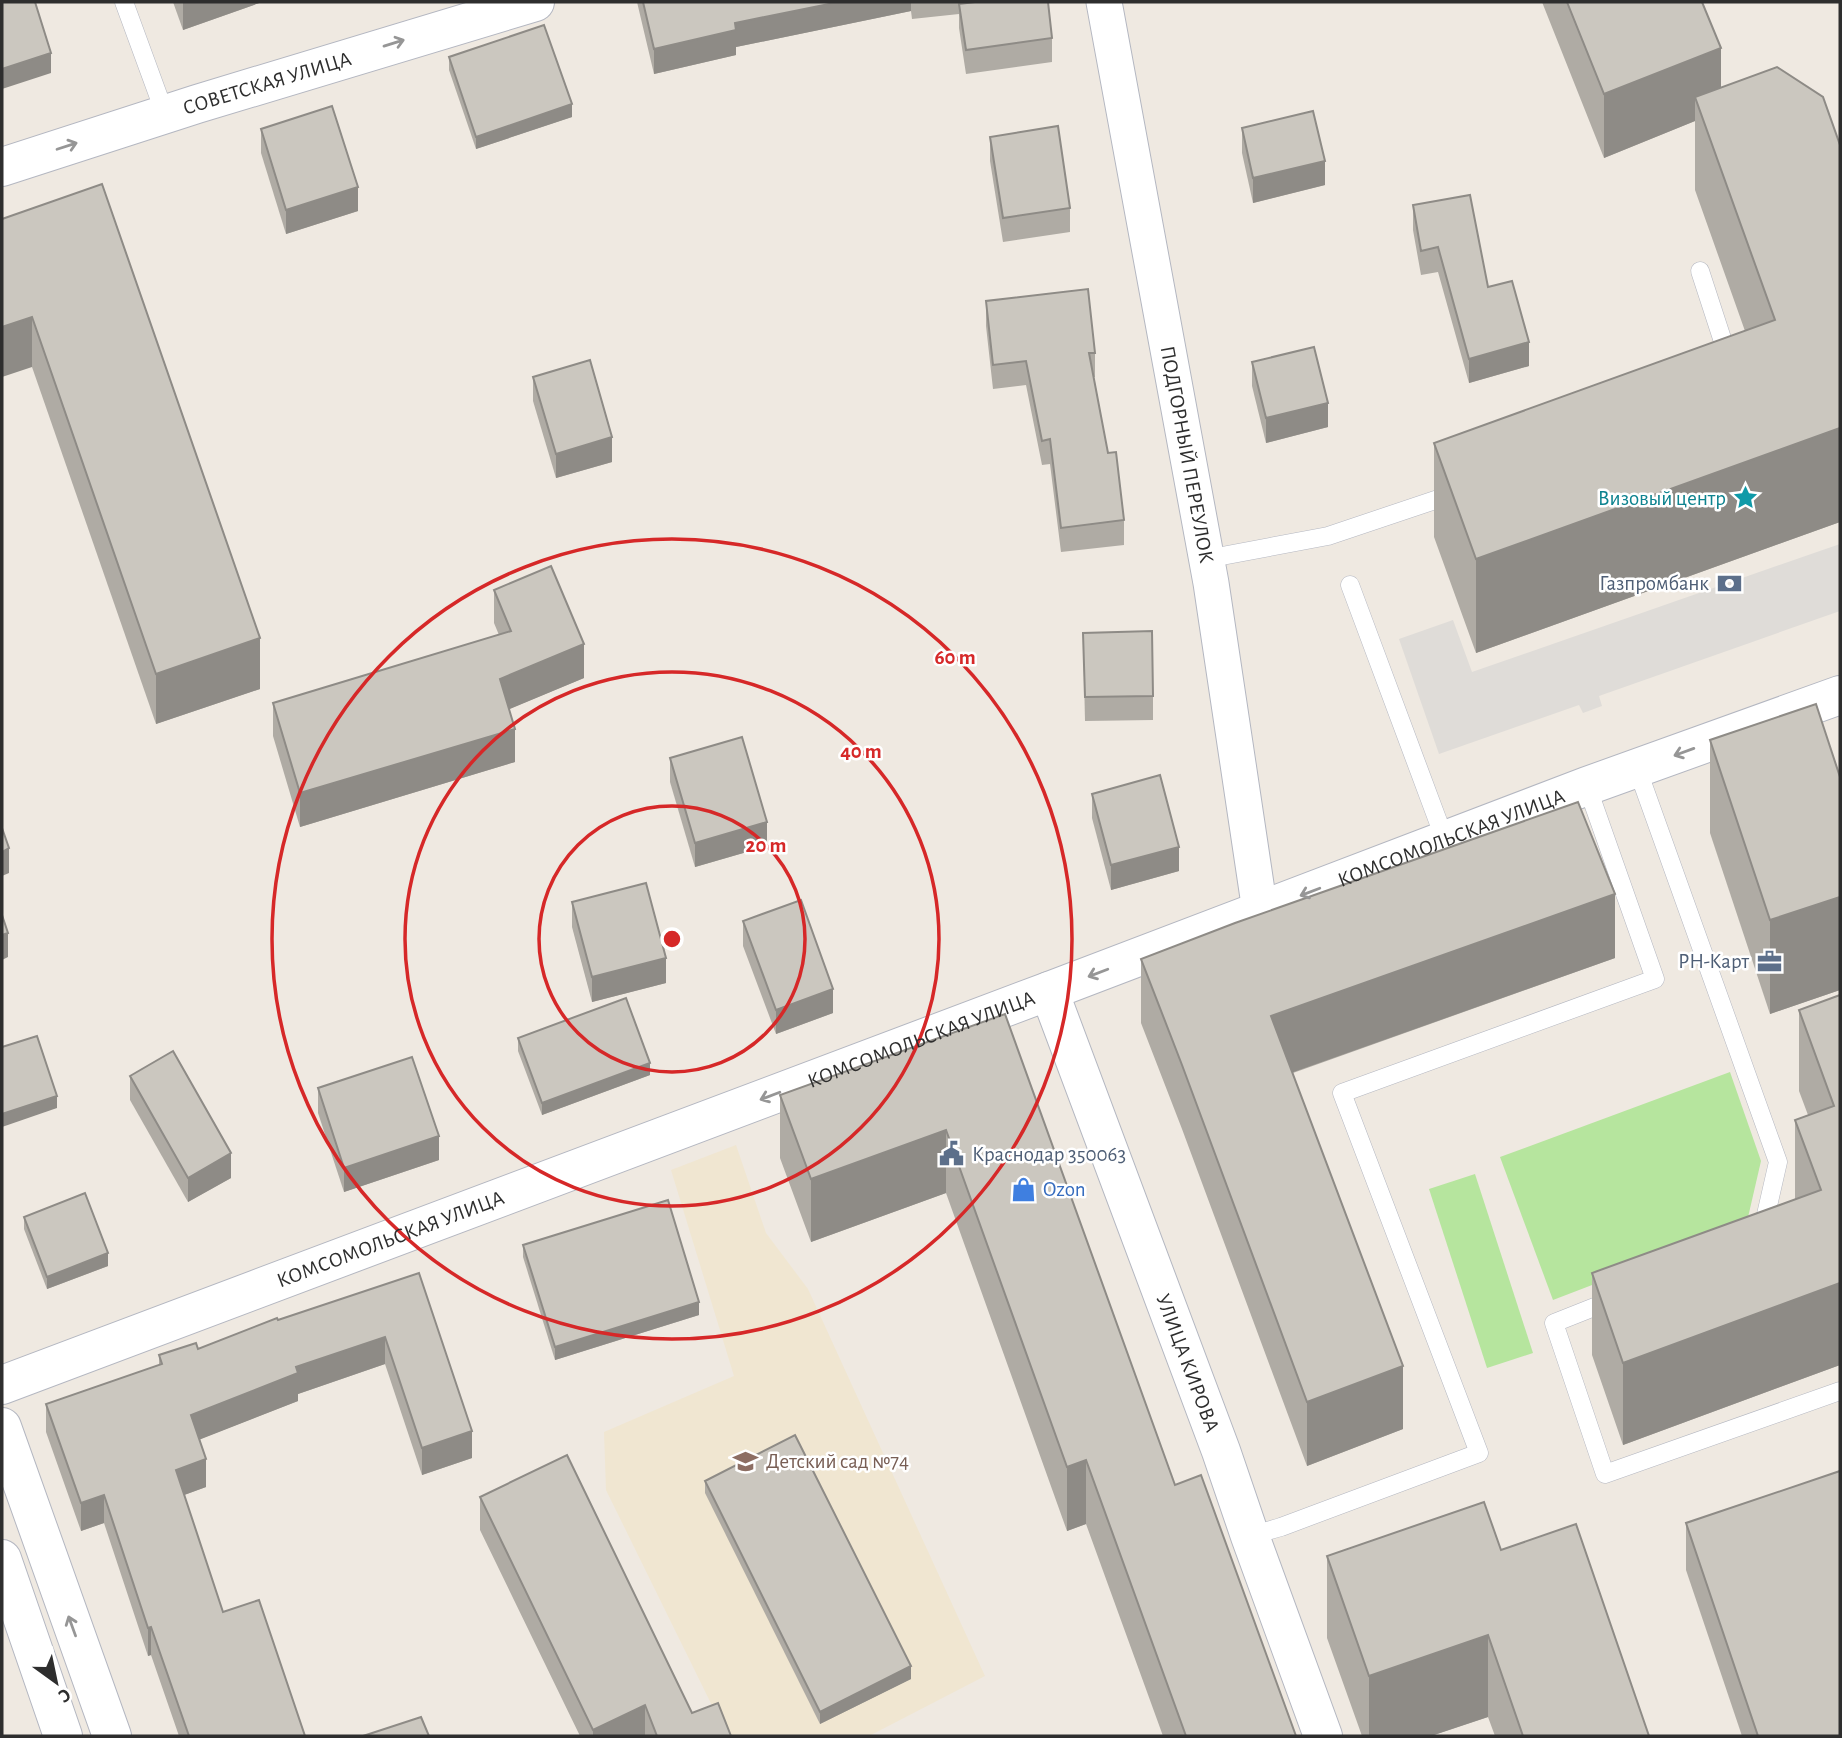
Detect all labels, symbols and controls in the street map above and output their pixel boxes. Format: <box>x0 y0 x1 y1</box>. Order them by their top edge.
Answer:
one-way arrow <box>383 36 405 49</box>
street label: СОВЕТСКАЯ УЛИЦА <box>180 48 354 119</box>
one-way arrow <box>55 138 77 151</box>
street label: ПОДГОРНЫЙ ПЕРЕУЛОК <box>1157 344 1217 565</box>
place icon: Визовый центр <box>1732 484 1760 512</box>
place label: Визовый центр <box>1598 488 1726 509</box>
bank icon: Газпромбанк <box>1715 569 1743 597</box>
place label: Газпромбанк <box>1599 573 1709 594</box>
text: 60 m <box>934 647 976 668</box>
text: 40 m <box>840 741 882 762</box>
one-way arrow <box>1673 746 1695 759</box>
street label: КОМСОМОЛЬСКАЯ УЛИЦА <box>1335 786 1568 891</box>
text: 20 m <box>746 835 786 856</box>
one-way arrow <box>1300 886 1322 899</box>
centre of rings <box>660 927 684 951</box>
office icon: РН-Карт <box>1755 947 1783 975</box>
place label: РН-Карт <box>1678 951 1749 972</box>
one-way arrow <box>1087 967 1109 980</box>
street label: КОМСОМОЛЬСКАЯ УЛИЦА <box>805 987 1038 1092</box>
one-way arrow <box>760 1091 782 1103</box>
public building icon: Краснодар 350063 <box>938 1140 966 1168</box>
place label: Краснодар 350063 <box>972 1144 1126 1165</box>
shop icon: Ozon <box>1009 1175 1037 1203</box>
place label: Ozon <box>1043 1179 1086 1200</box>
street label: КОМСОМОЛЬСКАЯ УЛИЦА <box>274 1187 507 1292</box>
street label: УЛИЦА КИРОВА <box>1152 1291 1223 1435</box>
school or university icon: Детский сад №74 <box>732 1447 760 1475</box>
place label: Детский сад №74 <box>766 1451 909 1472</box>
one-way arrow <box>65 1615 77 1637</box>
north arrow <box>21 1647 91 1717</box>
text: С <box>55 1684 74 1706</box>

